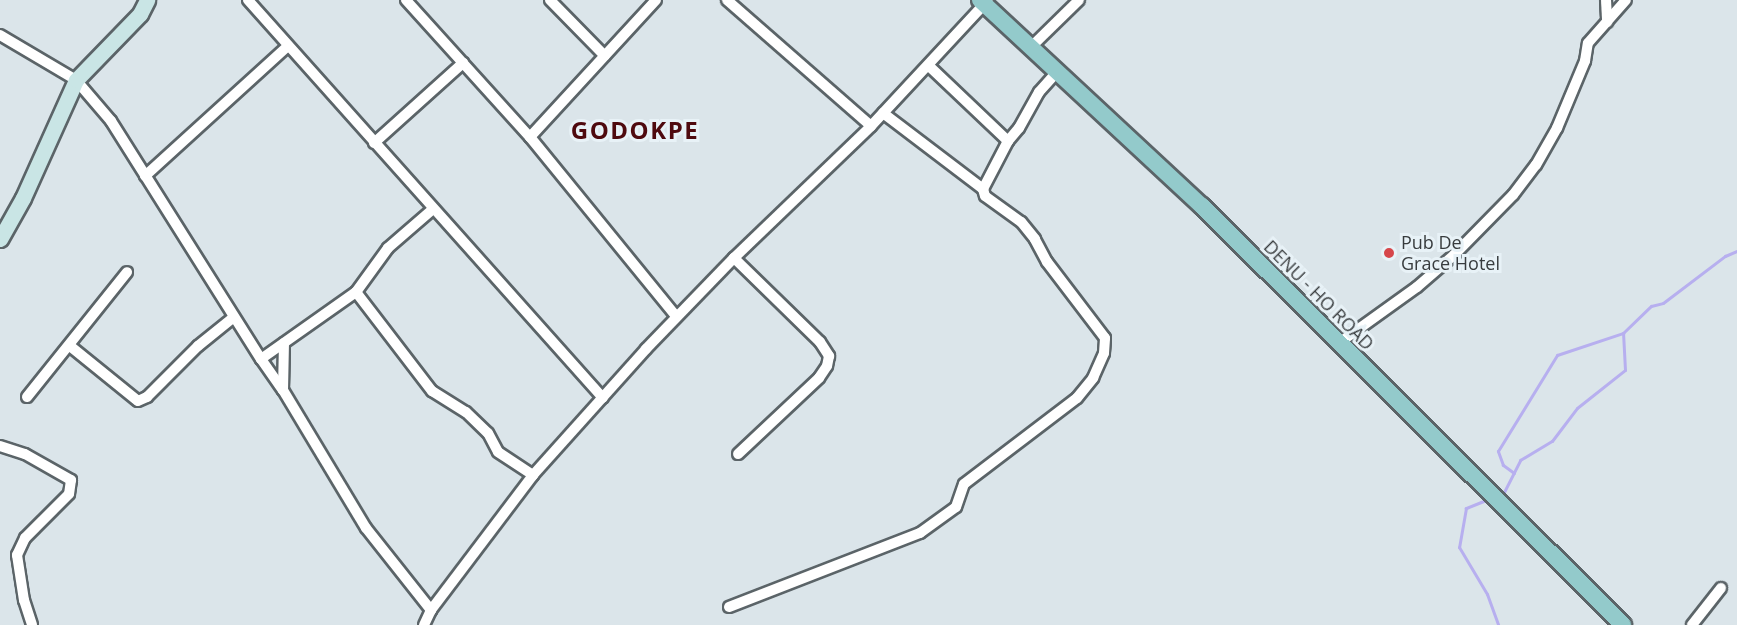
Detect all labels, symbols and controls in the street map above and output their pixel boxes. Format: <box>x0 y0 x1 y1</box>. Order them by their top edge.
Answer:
district label: GODOKPE <box>571 116 699 144</box>
place label: Pub De Grace Hotel <box>1401 232 1500 274</box>
street label: DENU - HO ROAD <box>1260 236 1378 354</box>
marker: Pub De Grace Hotel <box>1382 246 1396 260</box>

